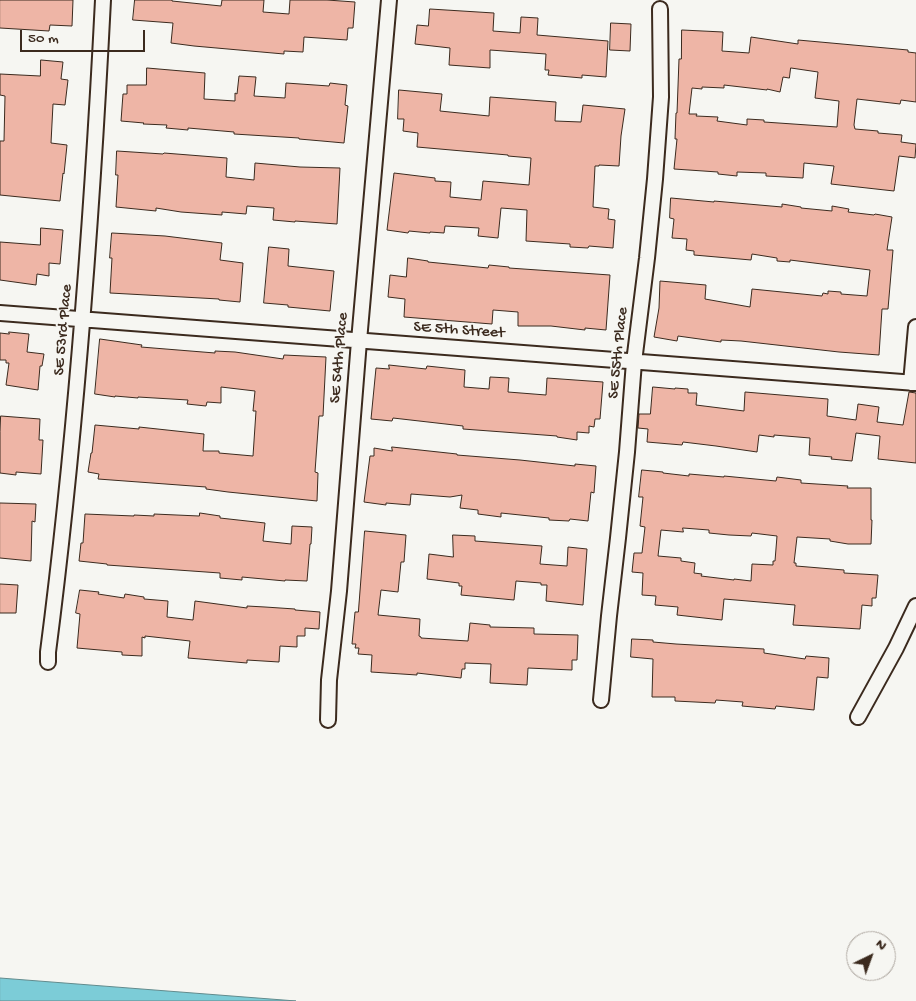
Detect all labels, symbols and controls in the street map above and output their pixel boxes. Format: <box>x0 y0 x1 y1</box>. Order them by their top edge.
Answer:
scale bar <box>22 20 148 52</box>
text: 50 m <box>28 30 59 48</box>
street label: SE 53rd Place <box>50 284 78 376</box>
street label: SE 55th Place <box>605 306 633 400</box>
street label: SE 54th Place <box>326 312 354 404</box>
street label: SE 5th Street <box>413 318 505 344</box>
north arrow <box>846 931 896 981</box>
text: N <box>872 936 890 955</box>

